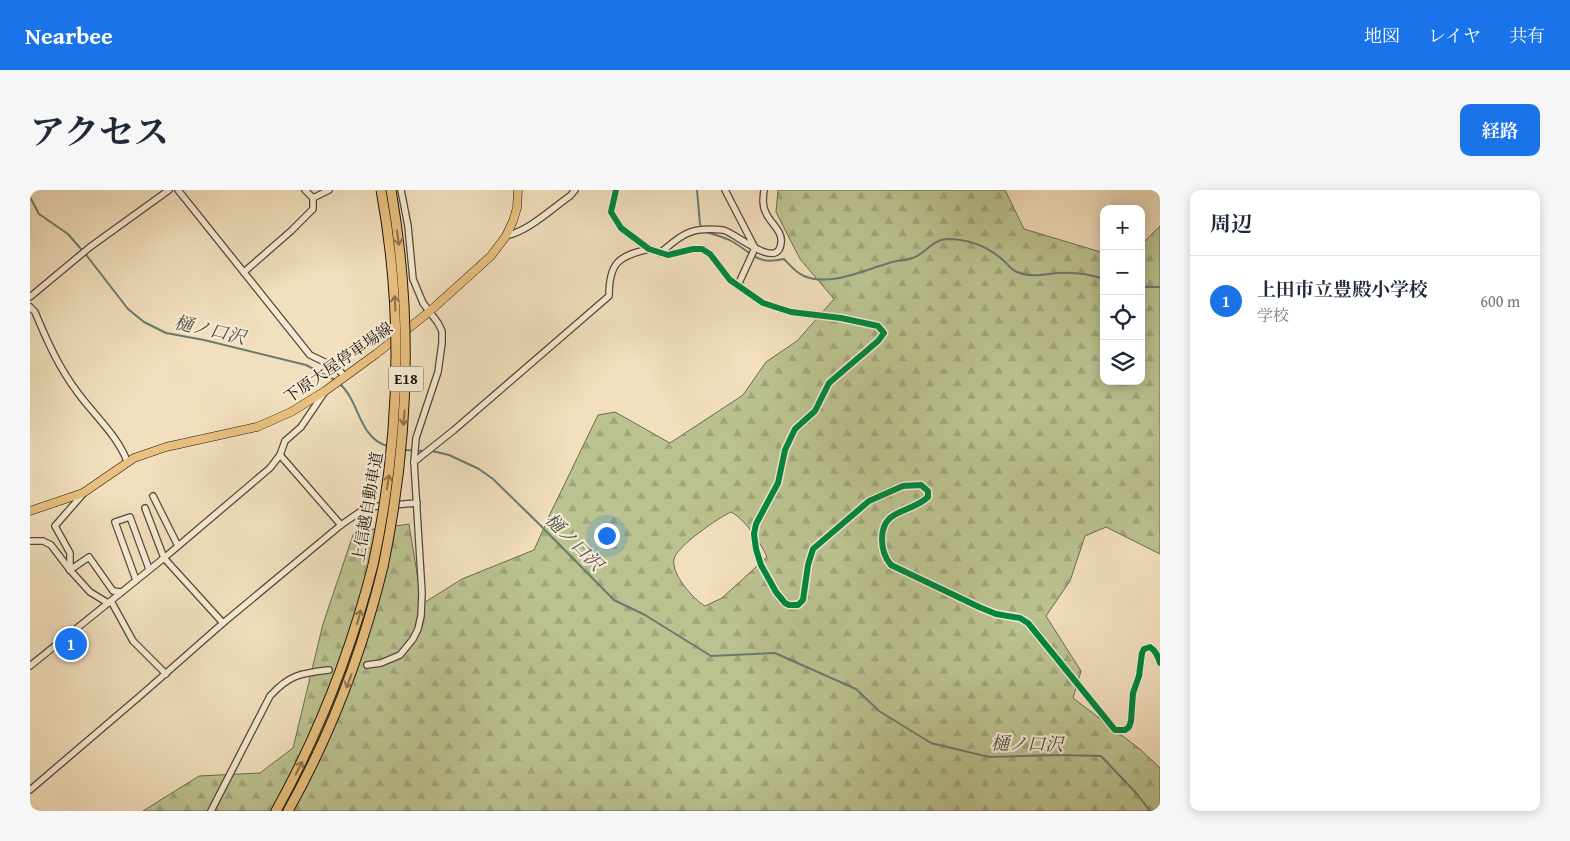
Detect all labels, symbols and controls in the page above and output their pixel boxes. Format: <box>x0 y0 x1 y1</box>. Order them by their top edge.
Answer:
text: Nearbee <box>25 18 113 53</box>
text: 地図 <box>1364 22 1400 49</box>
text: レイヤ <box>1428 22 1481 49</box>
text: 共有 <box>1509 22 1545 49</box>
button: 経路 <box>1460 104 1540 156</box>
text: アクセス <box>30 106 169 157</box>
map controls <box>1100 205 1145 385</box>
button: + <box>1100 205 1145 250</box>
text: 周辺 <box>1210 208 1252 239</box>
one-way arrow <box>394 230 404 246</box>
button: − <box>1100 250 1145 295</box>
text: 上田市立豊殿小学校 <box>1257 275 1428 303</box>
text: 1 <box>1222 289 1230 313</box>
text: 600 m <box>1480 289 1520 313</box>
one-way arrow <box>391 295 400 311</box>
button: locate <box>1100 295 1145 340</box>
text: 学校 <box>1257 303 1289 327</box>
water label: 樋ノ口沢 <box>172 308 250 351</box>
street label: 下原大屋停車場線 <box>279 315 397 409</box>
button: layers <box>1100 340 1145 385</box>
road number: E18 <box>388 366 424 392</box>
one-way arrow <box>400 409 409 425</box>
street label: 上信越自動車道 <box>345 450 389 564</box>
one-way arrow <box>384 475 394 491</box>
water label: 樋ノ口沢 <box>539 507 611 578</box>
your location <box>594 523 620 549</box>
one-way arrow <box>354 610 364 626</box>
pin: 1 <box>55 625 87 663</box>
one-way arrow <box>344 673 353 688</box>
water label: 樋ノ口沢 <box>991 729 1065 758</box>
one-way arrow <box>295 761 304 776</box>

